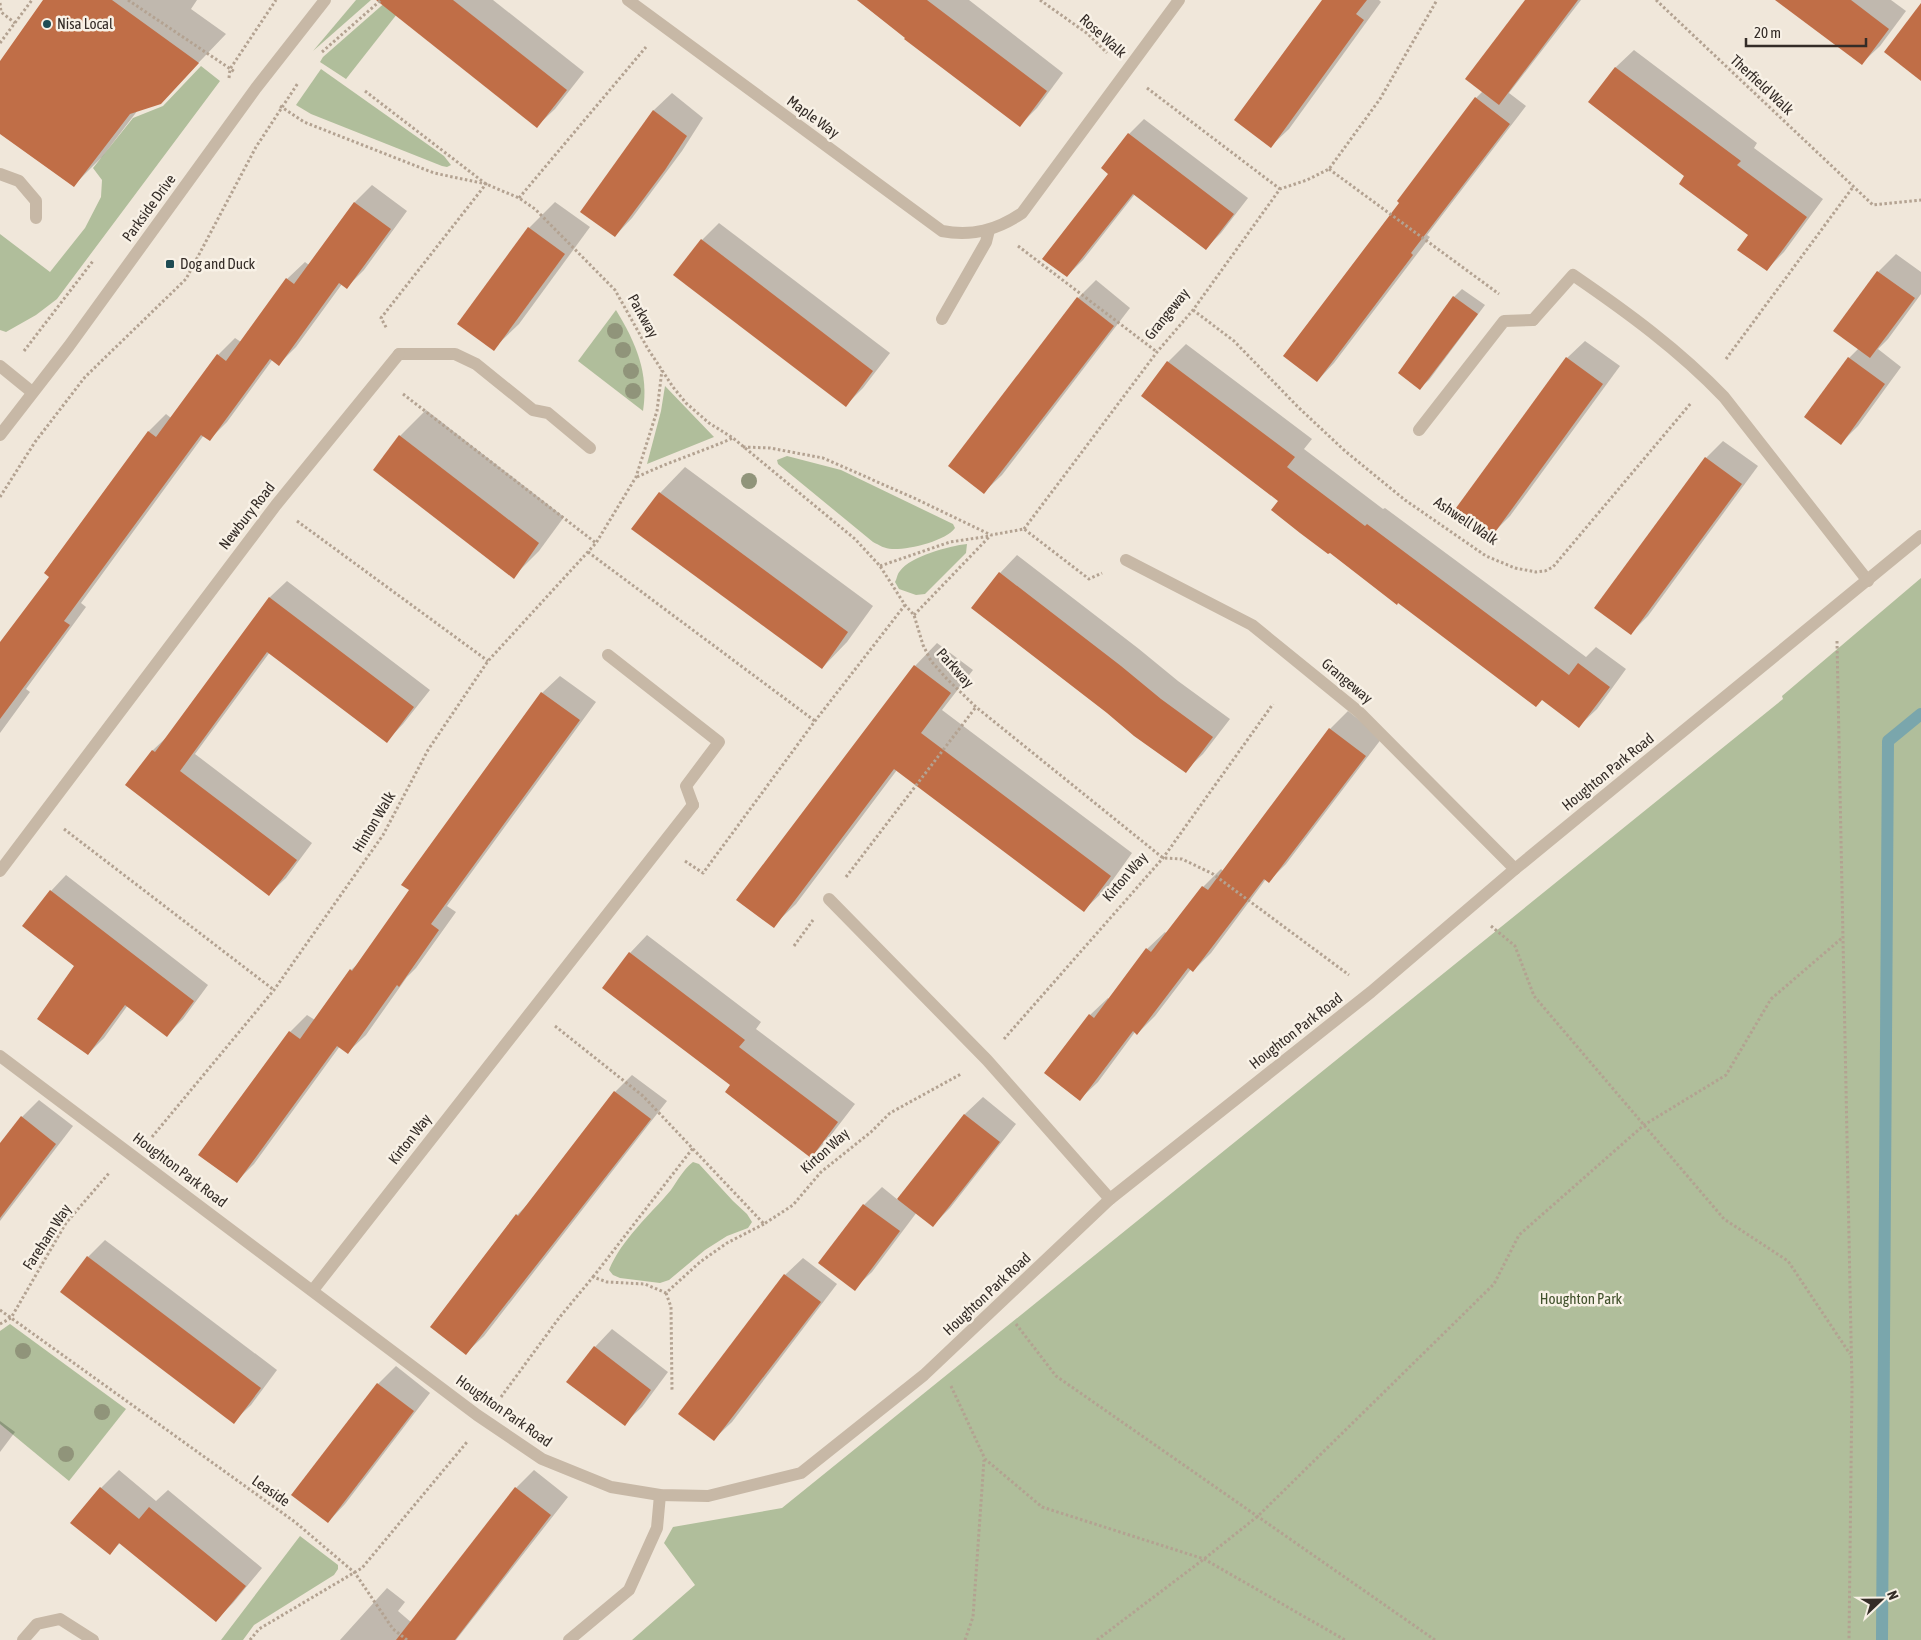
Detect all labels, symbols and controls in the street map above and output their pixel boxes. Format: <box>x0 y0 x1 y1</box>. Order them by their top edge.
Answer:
street label: Rose Walk <box>1077 10 1130 61</box>
place label: Nisa Local <box>57 15 113 32</box>
scale bar <box>1746 15 1866 47</box>
marker: Nisa Local <box>41 18 53 30</box>
text: 20 m <box>1754 24 1781 41</box>
street label: Therfield Walk <box>1727 51 1798 118</box>
street label: Maple Way <box>784 92 843 141</box>
street label: Parkside Drive <box>119 171 179 245</box>
place label: Dog and Duck <box>180 255 256 272</box>
marker: Dog and Duck <box>164 258 176 270</box>
street label: Grangeway <box>1141 285 1192 343</box>
street label: Parkway <box>625 291 662 340</box>
street label: Newbury Road <box>215 479 278 552</box>
street label: Ashwell Walk <box>1431 493 1502 548</box>
street label: Parkway <box>933 645 977 691</box>
street label: Grangeway <box>1318 654 1376 707</box>
street label: Houghton Park Road <box>1558 729 1657 814</box>
street label: Hinton Walk <box>349 788 399 855</box>
street label: Kirton Way <box>1099 849 1150 905</box>
street label: Houghton Park Road <box>1246 989 1345 1072</box>
street label: Kirton Way <box>385 1110 435 1167</box>
street label: Kirton Way <box>797 1124 852 1177</box>
street label: Houghton Park Road <box>130 1129 231 1210</box>
street label: Fareham Way <box>19 1201 74 1273</box>
street label: Houghton Park Road <box>940 1249 1034 1338</box>
park label: Houghton Park <box>1540 1290 1623 1307</box>
street label: Houghton Park Road <box>453 1371 555 1450</box>
street label: Leaside <box>249 1472 294 1510</box>
north arrow <box>1856 1575 1906 1625</box>
text: N <box>1884 1588 1902 1602</box>

